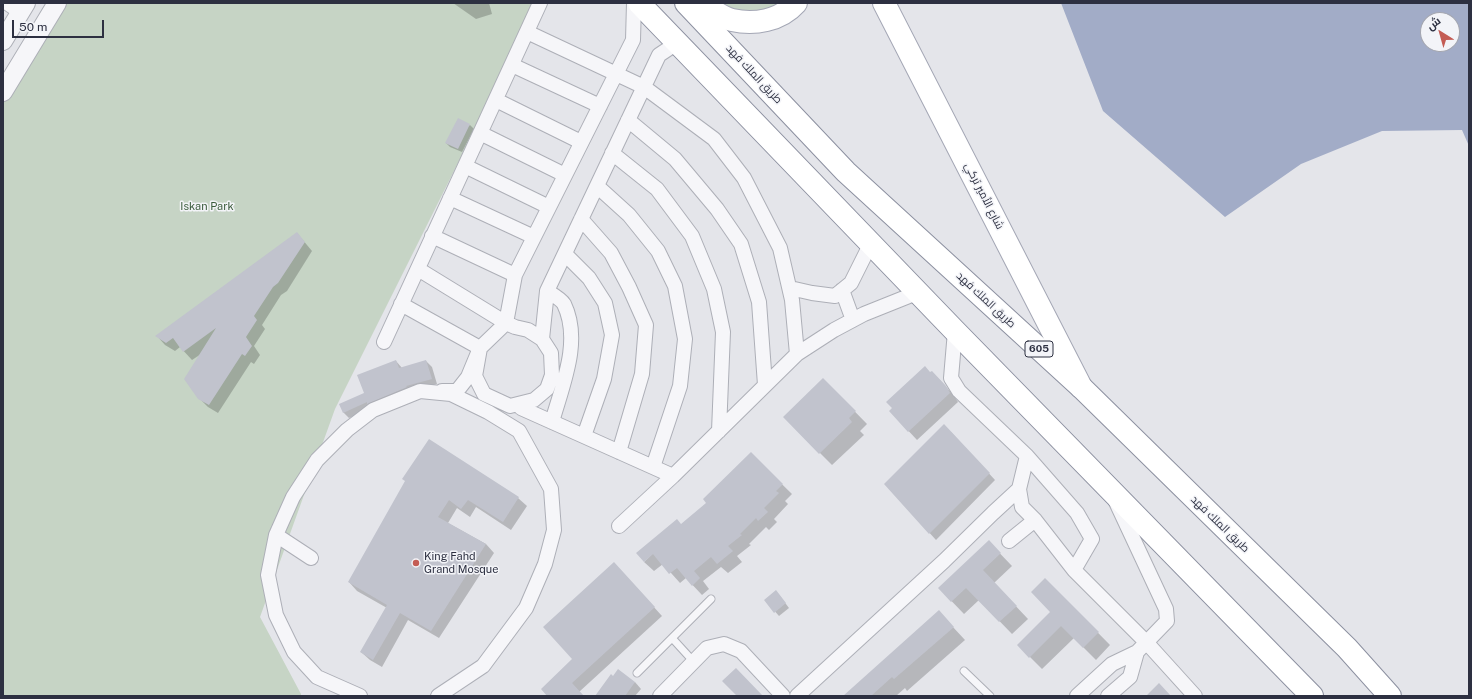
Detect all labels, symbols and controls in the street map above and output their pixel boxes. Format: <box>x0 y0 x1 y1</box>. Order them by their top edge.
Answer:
scale bar <box>14 12 106 38</box>
north arrow <box>1420 12 1460 52</box>
text: ش <box>1424 14 1443 32</box>
text: 50 m <box>19 20 47 34</box>
street label: طريق الملك فهد <box>723 42 785 106</box>
street label: شارع الأمير تركي <box>962 160 1006 232</box>
park label: Iskan Park <box>180 200 234 214</box>
street label: طريق الملك فهد <box>954 269 1018 331</box>
road number: 605 <box>1025 341 1053 357</box>
street label: طريق الملك فهد <box>1188 493 1252 555</box>
place label: King Fahd Grand Mosque <box>424 550 498 576</box>
marker: King Fahd Grand Mosque <box>411 558 421 568</box>

